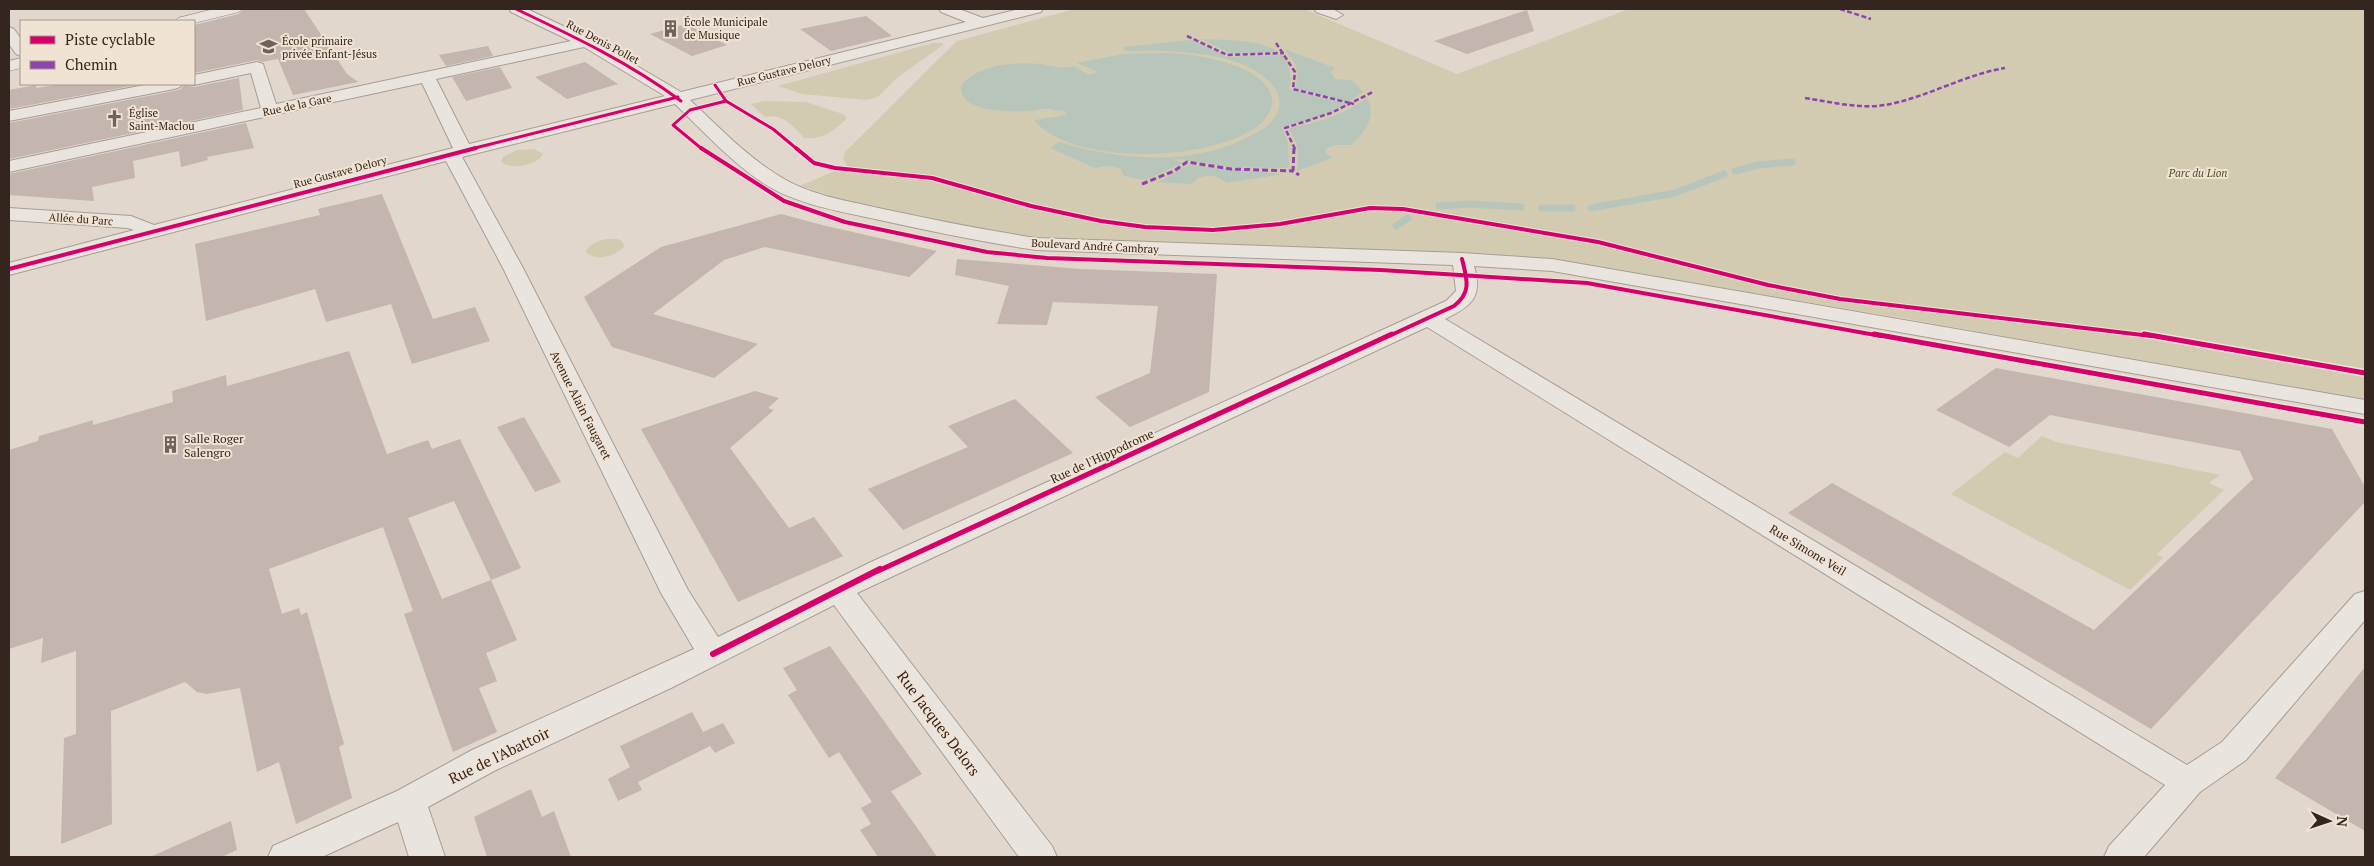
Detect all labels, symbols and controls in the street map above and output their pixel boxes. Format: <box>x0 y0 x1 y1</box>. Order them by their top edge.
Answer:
place label: École Municipale de Musique <box>684 15 768 42</box>
street label: Rue Denis Pollet <box>564 17 642 67</box>
building icon: École Municipale de Musique <box>660 18 680 38</box>
legend <box>20 20 195 85</box>
text: Piste cyclable <box>65 29 155 49</box>
place label: École primaire privée Enfant-Jésus <box>282 34 377 61</box>
school or university icon: École primaire privée Enfant-Jésus <box>258 37 278 57</box>
street label: Rue Gustave Delory <box>736 52 833 89</box>
text: Chemin <box>65 54 117 74</box>
street label: Rue de la Gare <box>261 91 333 119</box>
place label: Église Saint-Maclou <box>129 106 195 133</box>
church icon: Église Saint-Maclou <box>105 109 125 129</box>
street label: Rue Gustave Delory <box>292 153 389 191</box>
park label: Parc du Lion <box>2168 166 2227 180</box>
street label: Allée du Parc <box>48 210 114 228</box>
street label: Boulevard André Cambray <box>1031 236 1160 256</box>
street label: Avenue Alain Faugaret <box>547 348 615 463</box>
street label: Rue de l'Hippodrome <box>1048 425 1156 487</box>
place label: Salle Roger Salengro <box>184 431 244 460</box>
building icon: Salle Roger Salengro <box>160 435 180 455</box>
street label: Rue Simone Veil <box>1767 521 1849 579</box>
street label: Rue Jacques Delors <box>893 666 985 780</box>
street label: Rue de l'Abattoir <box>445 722 553 788</box>
north arrow <box>2304 796 2354 846</box>
text: N <box>2333 816 2352 828</box>

